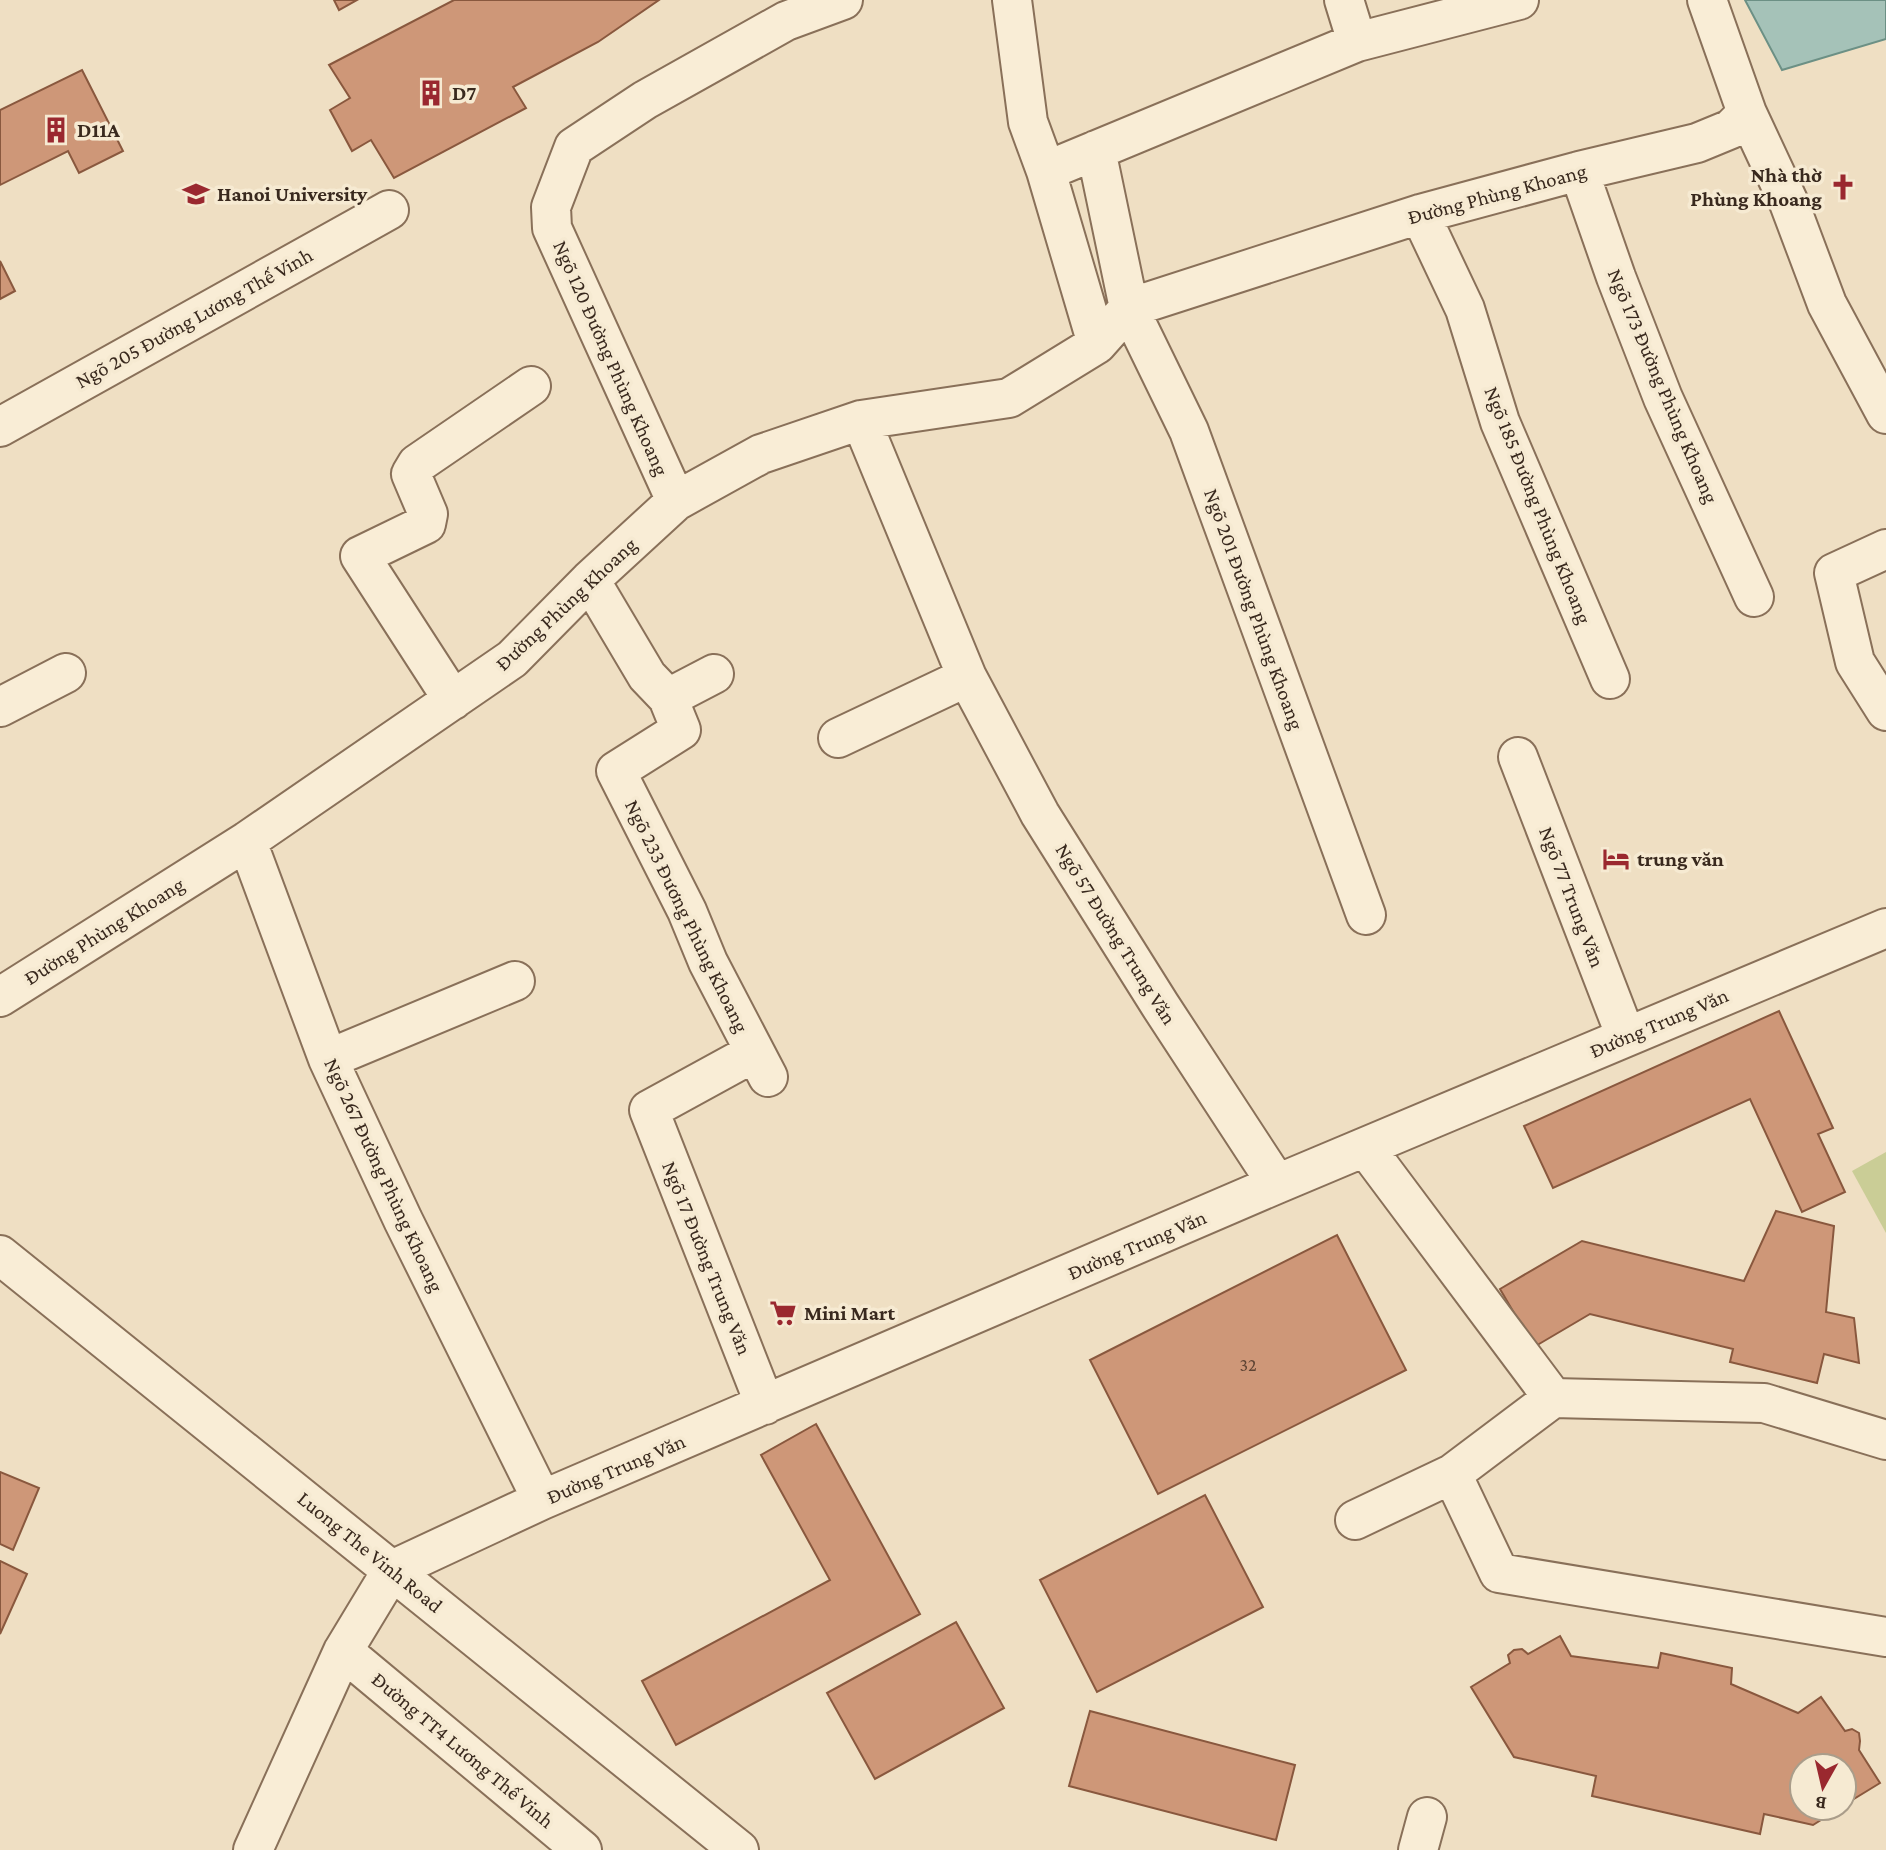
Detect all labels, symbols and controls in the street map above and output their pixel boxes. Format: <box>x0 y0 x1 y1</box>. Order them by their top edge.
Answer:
building icon: D7 <box>416 78 446 108</box>
place label: D7 <box>452 81 476 105</box>
building icon: D11A <box>41 115 71 145</box>
place label: D11A <box>77 118 120 142</box>
street label: Đường Phùng Khoang <box>1405 159 1589 229</box>
place label: Nhà thờ Phùng Khoang <box>1690 163 1822 211</box>
church icon: Nhà thờ Phùng Khoang <box>1828 172 1858 202</box>
school or university icon: Hanoi University <box>181 179 211 209</box>
place label: Hanoi University <box>217 182 368 206</box>
street label: Ngõ 120 Đường Phùng Khoang <box>548 237 674 479</box>
street label: Ngõ 205 Đường Lương Thế Vinh <box>71 243 317 393</box>
street label: Ngõ 173 Đường Phùng Khoang <box>1603 265 1723 507</box>
street label: Ngõ 185 Đường Phùng Khoang <box>1479 383 1597 627</box>
street label: Ngõ 201 Đường Phùng Khoang <box>1199 485 1309 733</box>
street label: Đường Phùng Khoang <box>490 532 642 676</box>
street label: Ngõ 233 Đương Phùng Khoang <box>620 796 754 1036</box>
street label: Ngõ 77 Trung Văn <box>1534 823 1610 971</box>
street label: Ngõ 57 Đường Trung Văn <box>1050 839 1182 1029</box>
hotel icon: trung văn <box>1601 844 1631 874</box>
place label: trung văn <box>1637 847 1724 871</box>
street label: Đường Phùng Khoang <box>20 872 188 990</box>
street label: Đường Trung Văn <box>1586 983 1732 1063</box>
street label: Ngõ 267 Đường Phùng Khoang <box>319 1054 449 1296</box>
street label: Ngõ 17 Đường Trung Văn <box>657 1158 757 1358</box>
street label: Đường Trung Văn <box>1064 1205 1210 1285</box>
supermarket icon: Mini Mart <box>768 1298 798 1328</box>
place label: Mini Mart <box>804 1301 895 1325</box>
house number: 32 <box>1239 1355 1257 1375</box>
street label: Đường Trung Văn <box>543 1429 689 1509</box>
street label: Luong The Vinh Road <box>293 1486 447 1618</box>
street label: Đường TT4 Lương Thế Vinh <box>367 1667 559 1833</box>
north arrow <box>1788 1752 1858 1822</box>
text: B <box>1814 1792 1828 1815</box>

